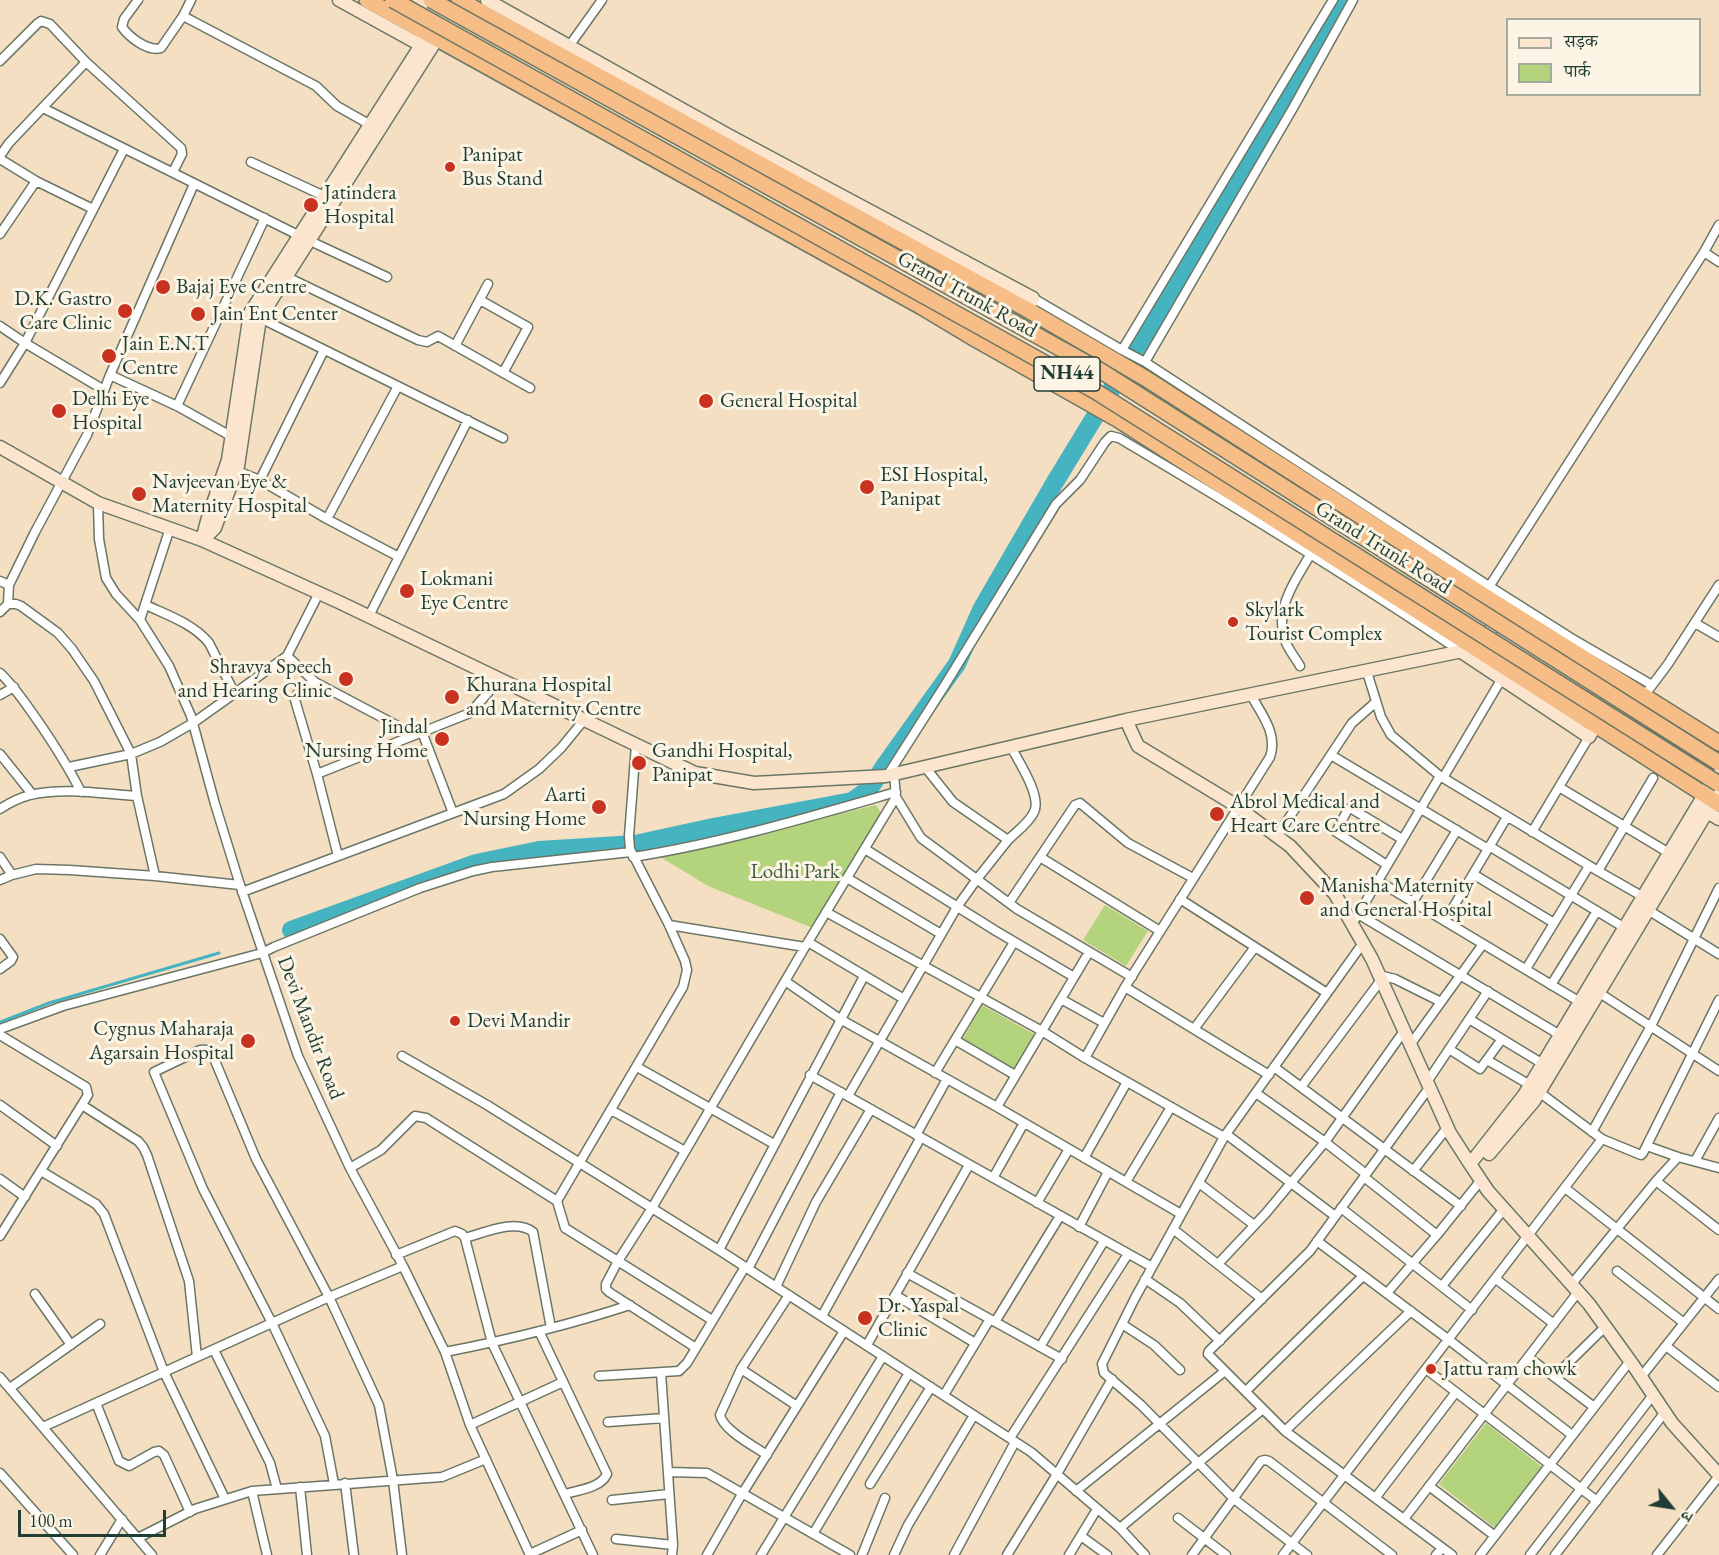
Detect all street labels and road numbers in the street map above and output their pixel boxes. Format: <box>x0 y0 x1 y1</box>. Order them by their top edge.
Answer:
street label: Grand Trunk Road <box>893 246 1041 344</box>
road number: NH44 <box>1034 357 1100 391</box>
street label: Grand Trunk Road <box>1310 496 1456 600</box>
street label: Devi Mandir Road <box>271 953 349 1103</box>

